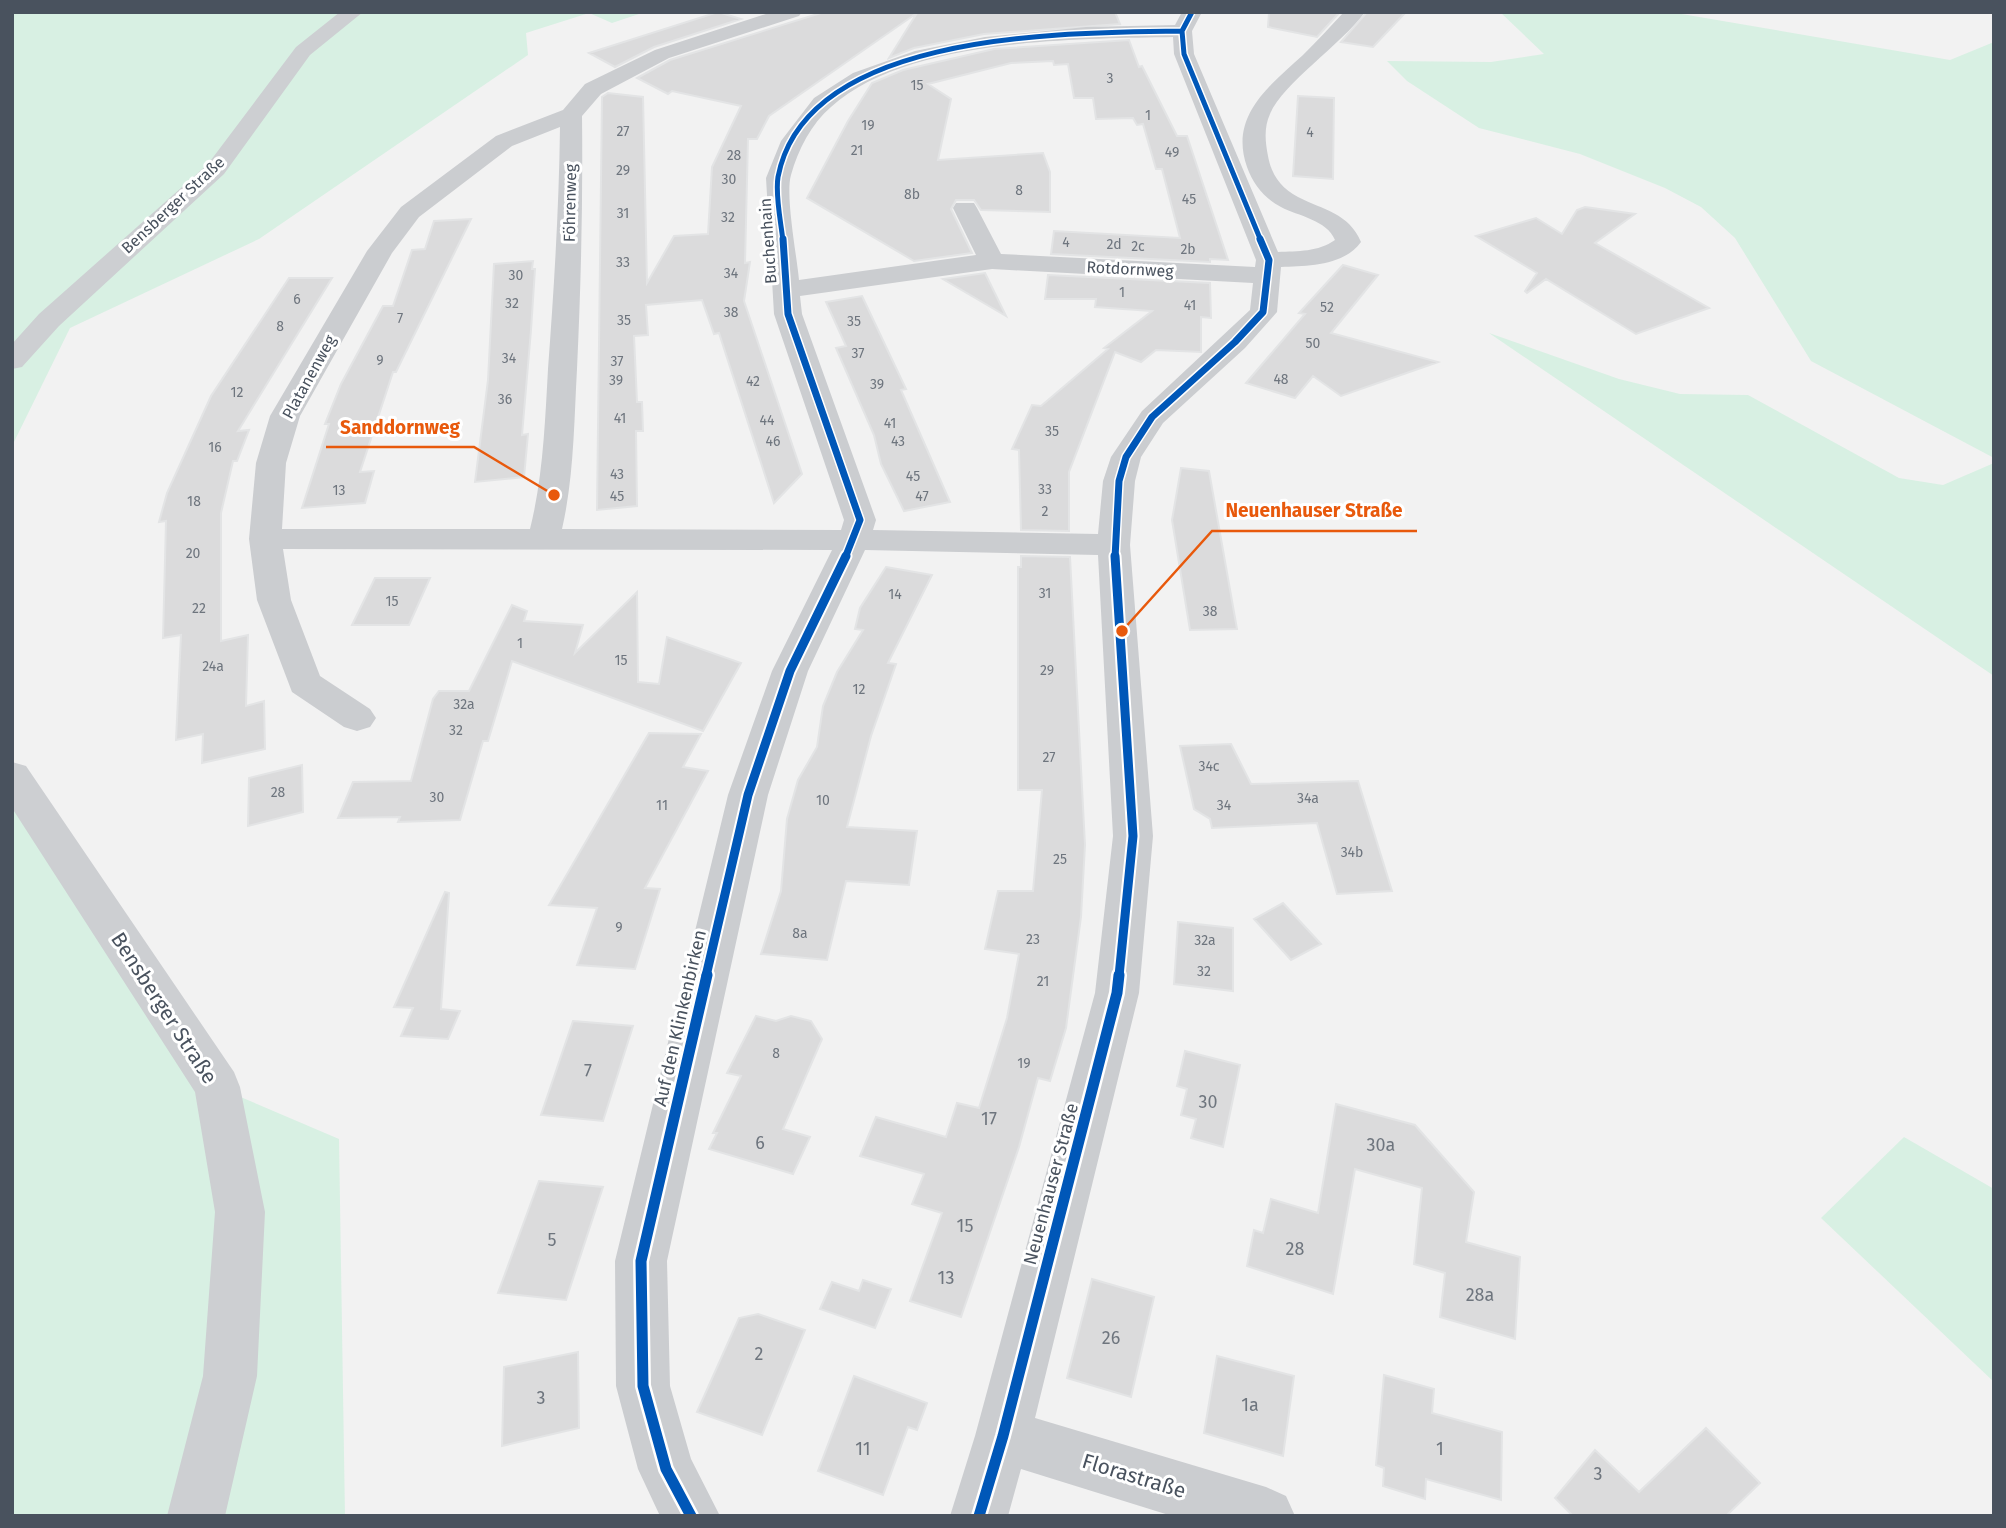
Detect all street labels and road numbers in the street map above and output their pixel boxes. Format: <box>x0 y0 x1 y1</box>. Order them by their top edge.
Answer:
street label: Bensberger Straße <box>118 152 228 258</box>
street label: Föhrenweg <box>560 163 580 242</box>
street label: Buchenhain <box>756 197 780 285</box>
street label: Rotdornweg <box>1086 257 1175 281</box>
street label: Platanenweg <box>278 331 340 422</box>
street label: Bensberger Straße <box>105 927 223 1089</box>
street label: Auf den Klinkenbirken <box>649 928 711 1108</box>
street label: Neuenhauser Straße <box>1019 1101 1083 1267</box>
street label: Florastraße <box>1079 1448 1189 1504</box>

